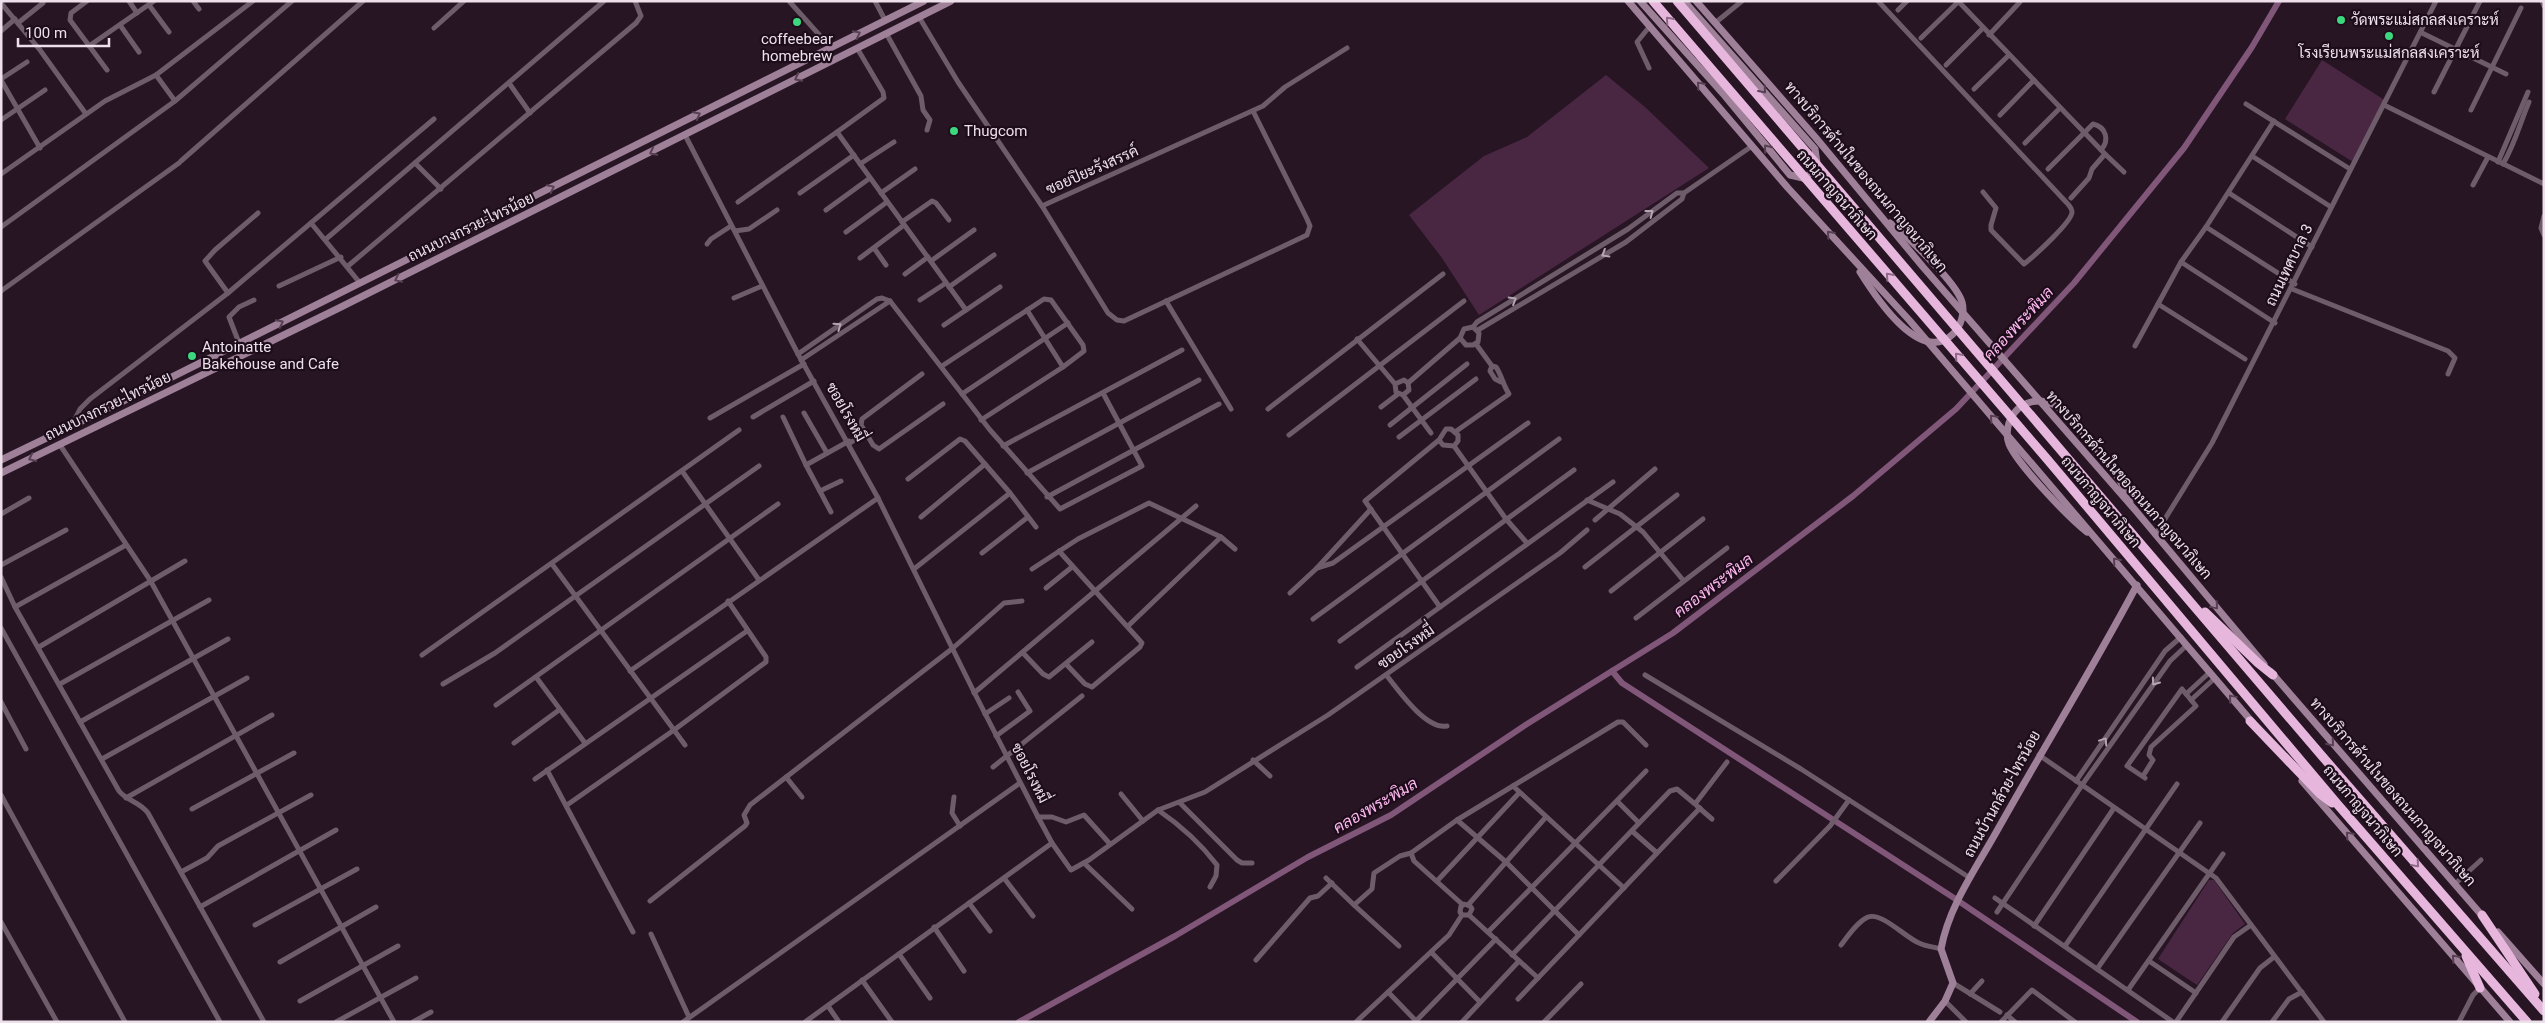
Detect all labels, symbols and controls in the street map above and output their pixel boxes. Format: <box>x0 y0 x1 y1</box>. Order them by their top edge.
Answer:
place label: วัดพระแม่สกลสงเคราะห์ <box>2351 10 2499 29</box>
marker: วัดพระแม่สกลสงเคราะห์ <box>2335 14 2347 26</box>
scale bar <box>18 15 109 47</box>
marker: coffeebear homebrew <box>791 16 803 28</box>
one-way arrow <box>1666 16 1675 25</box>
text: 100 m <box>25 24 67 42</box>
place label: coffeebear homebrew <box>761 30 833 65</box>
one-way arrow <box>852 30 861 40</box>
marker: โรงเรียนพระแม่สกลสงเคราะห์ <box>2383 30 2395 42</box>
place label: โรงเรียนพระแม่สกลสงเคราะห์ <box>2297 43 2480 62</box>
one-way arrow <box>794 72 803 82</box>
street label: ทางบริการด้านในของถนนกาญจนาภิเษก <box>1781 78 1951 276</box>
one-way arrow <box>1697 81 1706 90</box>
one-way arrow <box>1757 85 1766 94</box>
one-way arrow <box>691 112 700 122</box>
place label: Thugcom <box>964 122 1027 140</box>
marker: Thugcom <box>948 125 960 137</box>
street label: ซอยปิยะรังสรรค์ <box>1043 141 1141 198</box>
one-way arrow <box>1764 144 1773 153</box>
one-way arrow <box>649 146 658 156</box>
street label: ถนนกาญจนาภิเษก <box>1793 146 1881 244</box>
one-way arrow <box>546 184 555 194</box>
street label: ถนนบางกรวย-ไทรน้อย <box>405 188 537 265</box>
one-way arrow <box>1644 210 1654 219</box>
street label: ถนนเทศบาล 3 <box>2261 221 2317 309</box>
one-way arrow <box>1826 230 1835 239</box>
one-way arrow <box>1602 247 1611 257</box>
one-way arrow <box>1886 272 1895 281</box>
one-way arrow <box>394 273 403 283</box>
water label: คลองพระพิมล <box>1979 282 2057 364</box>
one-way arrow <box>1508 296 1517 306</box>
one-way arrow <box>275 319 284 329</box>
one-way arrow <box>832 323 842 332</box>
place label: Antoinatte Bakehouse and Cafe <box>202 338 339 373</box>
marker: Antoinatte Bakehouse and Cafe <box>186 350 198 362</box>
one-way arrow <box>1955 353 1964 362</box>
street label: ถนนบางกรวย-ไทรน้อย <box>42 367 174 444</box>
street label: ซอยโรงหมี่ <box>822 376 875 445</box>
street label: ทางบริการด้านในของถนนกาญจนาภิเษก <box>2042 387 2216 583</box>
one-way arrow <box>1990 414 1999 423</box>
one-way arrow <box>28 452 37 462</box>
street label: ถนนกาญจนาภิเษก <box>2057 453 2145 551</box>
water label: คลองพระพิมล <box>1670 550 1757 621</box>
one-way arrow <box>2113 557 2122 566</box>
one-way arrow <box>2209 600 2218 609</box>
street label: ซอยโรงหมี่ <box>1371 616 1438 673</box>
one-way arrow <box>2152 676 2161 686</box>
street label: ทางบริการด้านในของถนนกาญจนาภิเษก <box>2306 694 2480 890</box>
one-way arrow <box>2228 695 2237 704</box>
street label: ถนนบ้านกล้วย-ไทรน้อย <box>1959 727 2044 860</box>
street label: ซอยโรงหมี่ <box>1007 737 1058 806</box>
one-way arrow <box>2098 737 2107 747</box>
one-way arrow <box>2326 738 2335 747</box>
street label: ถนนกาญจนาภิเษก <box>2319 762 2407 860</box>
water label: คลองพระพิมล <box>1330 774 1421 837</box>
one-way arrow <box>2346 832 2355 841</box>
one-way arrow <box>2410 858 2419 867</box>
one-way arrow <box>2452 955 2461 964</box>

